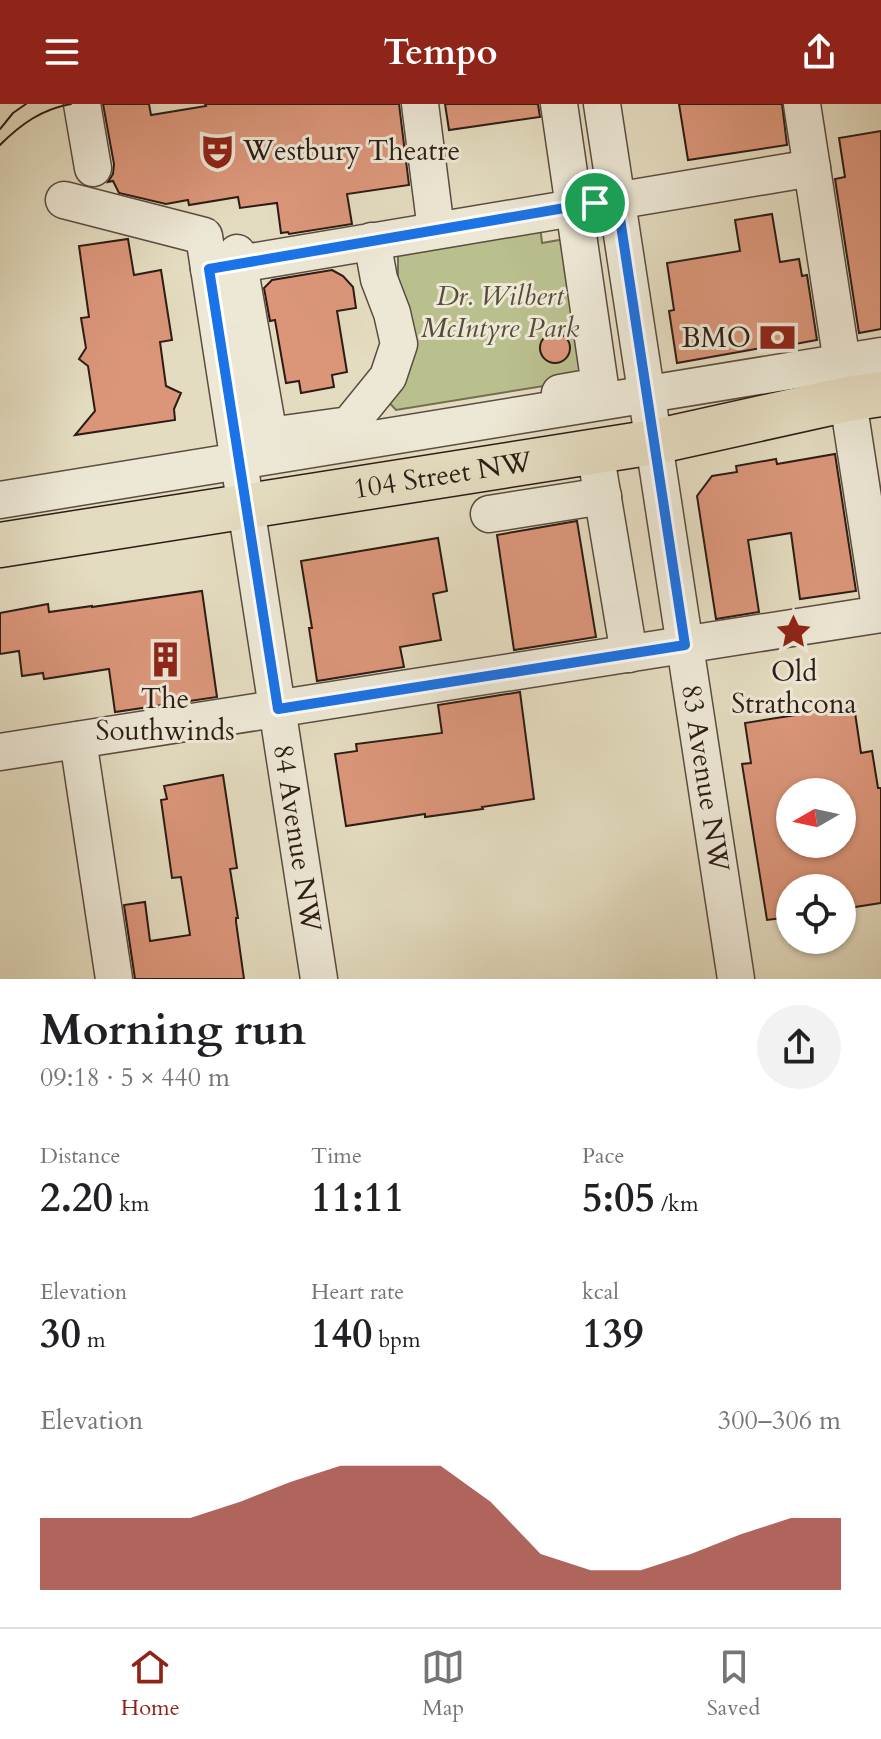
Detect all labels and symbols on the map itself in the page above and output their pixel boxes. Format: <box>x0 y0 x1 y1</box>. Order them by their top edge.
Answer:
theatre icon: Westbury Theatre <box>198 132 236 170</box>
place label: Westbury Theatre <box>242 132 460 170</box>
pin <box>561 169 629 237</box>
park label: Dr. Wilbert McIntyre Park <box>421 277 579 347</box>
place label: BMO <box>681 319 751 357</box>
bank icon: BMO <box>758 319 796 357</box>
street label: 104 Street NW <box>351 442 535 508</box>
place icon: Old Strathcona <box>775 613 813 651</box>
building icon: The Southwinds <box>146 640 184 678</box>
place label: Old Strathcona <box>731 653 857 723</box>
place label: The Southwinds <box>95 680 235 750</box>
street label: 83 Avenue NW <box>672 682 738 875</box>
street label: 84 Avenue NW <box>264 742 330 935</box>
north arrow <box>776 778 856 858</box>

